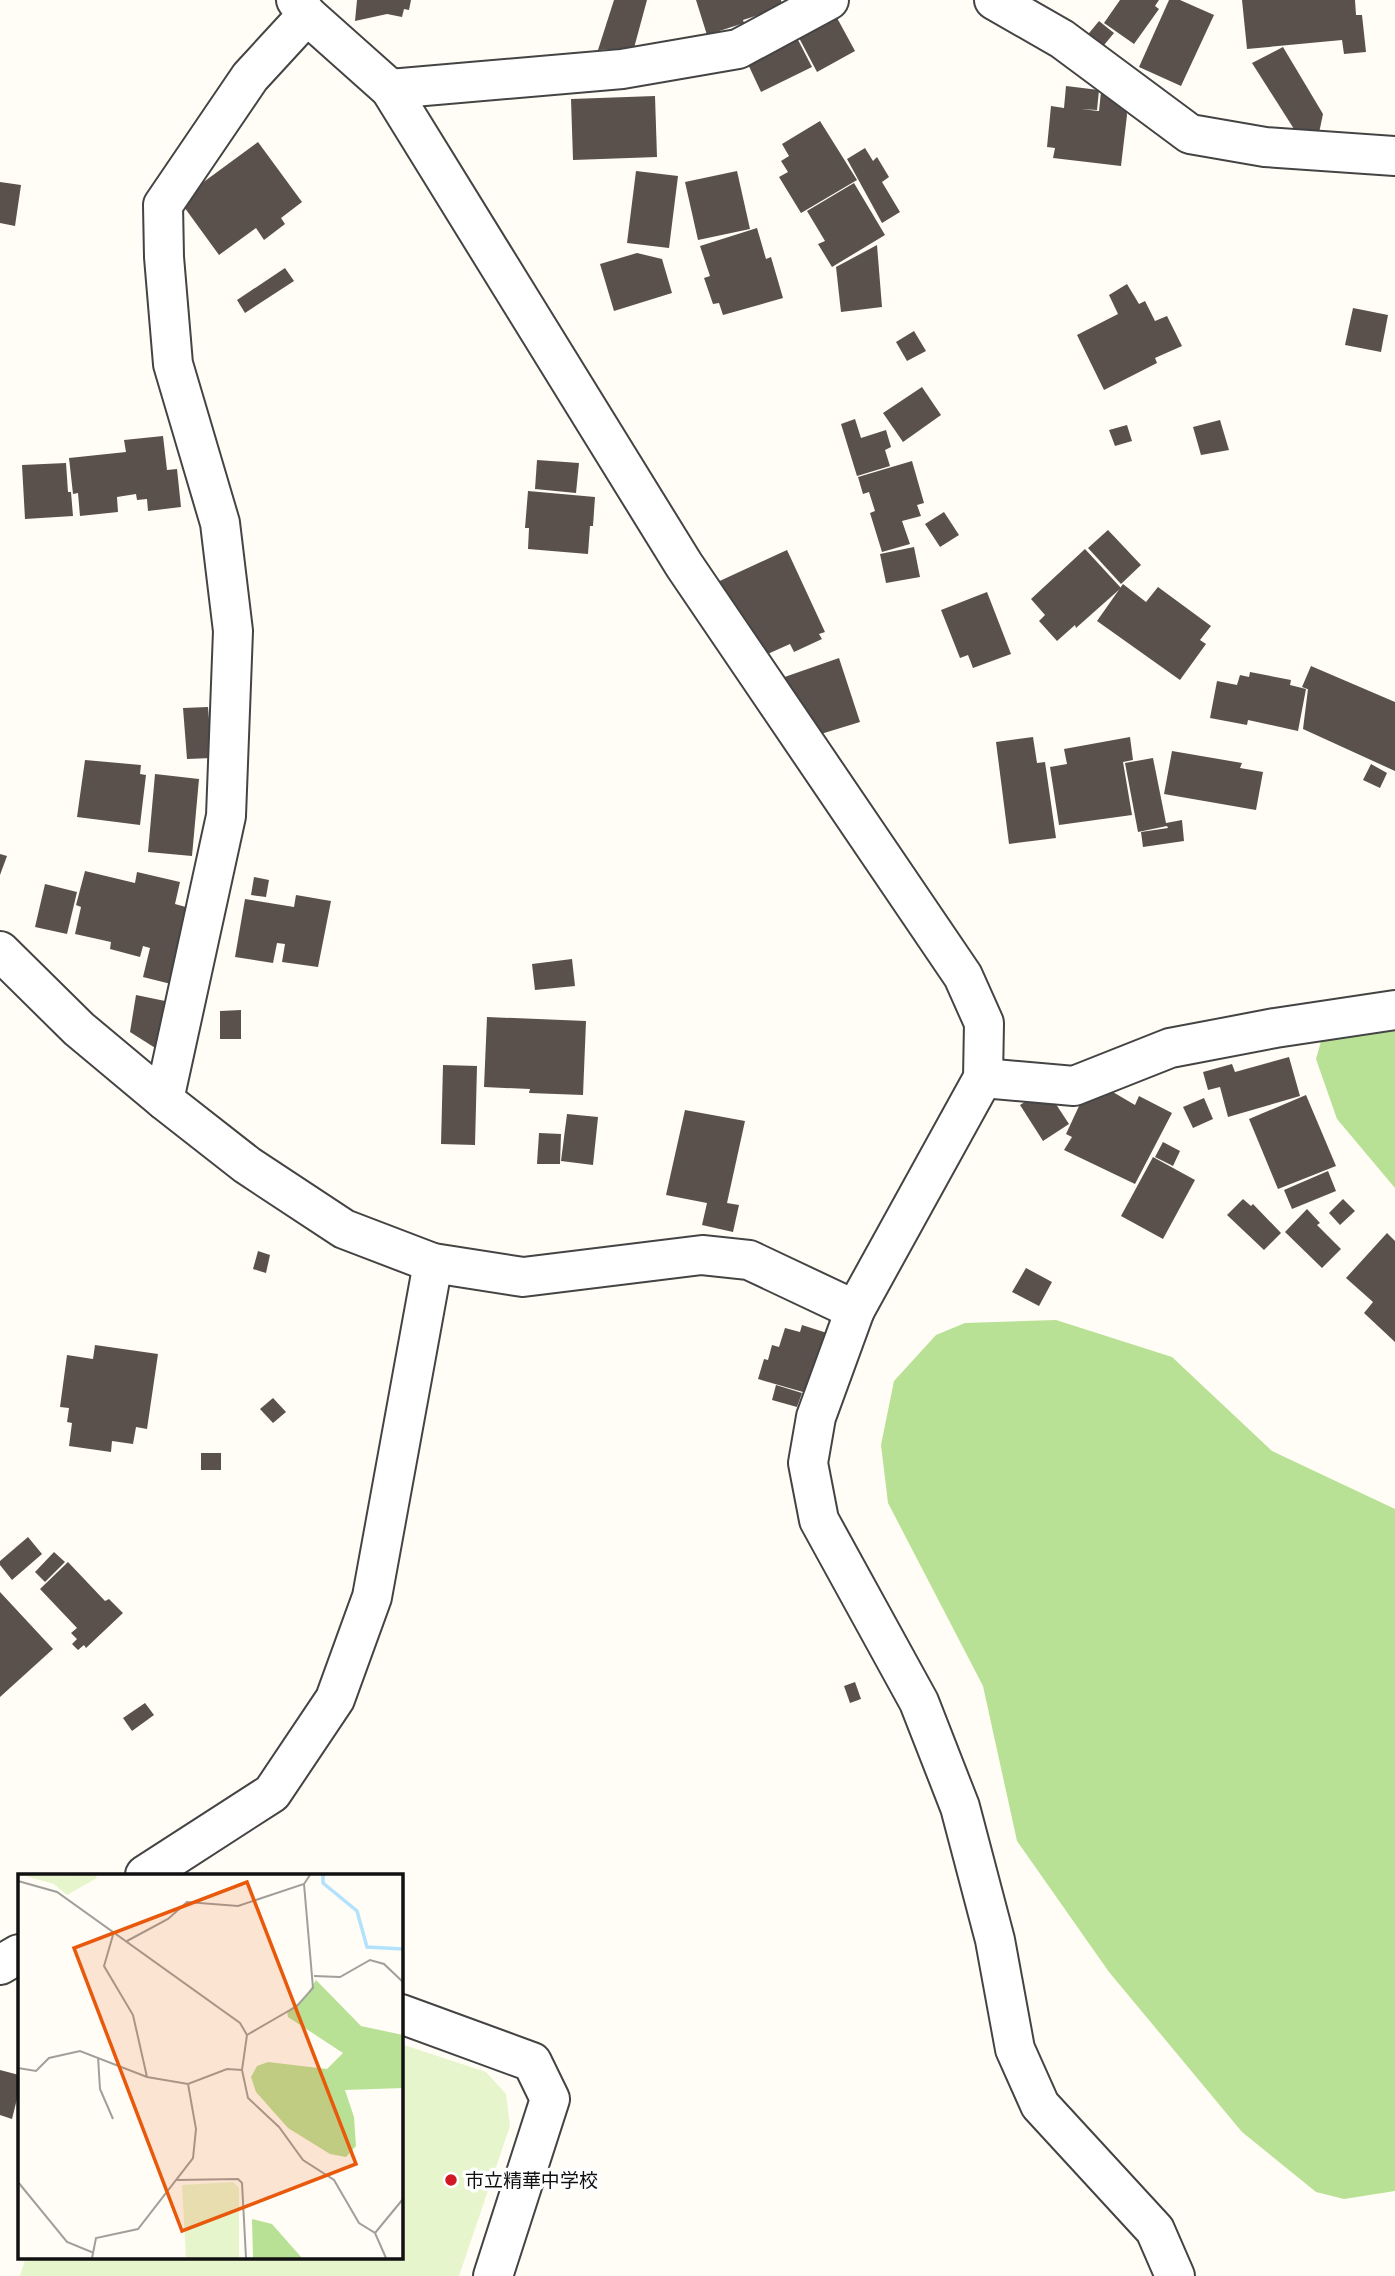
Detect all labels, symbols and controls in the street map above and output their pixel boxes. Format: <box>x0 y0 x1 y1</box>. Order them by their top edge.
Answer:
inset map <box>18 1874 402 2258</box>
place label: 市立精華中学校 <box>465 2166 598 2192</box>
marker: 市立精華中学校 <box>443 2172 459 2188</box>

